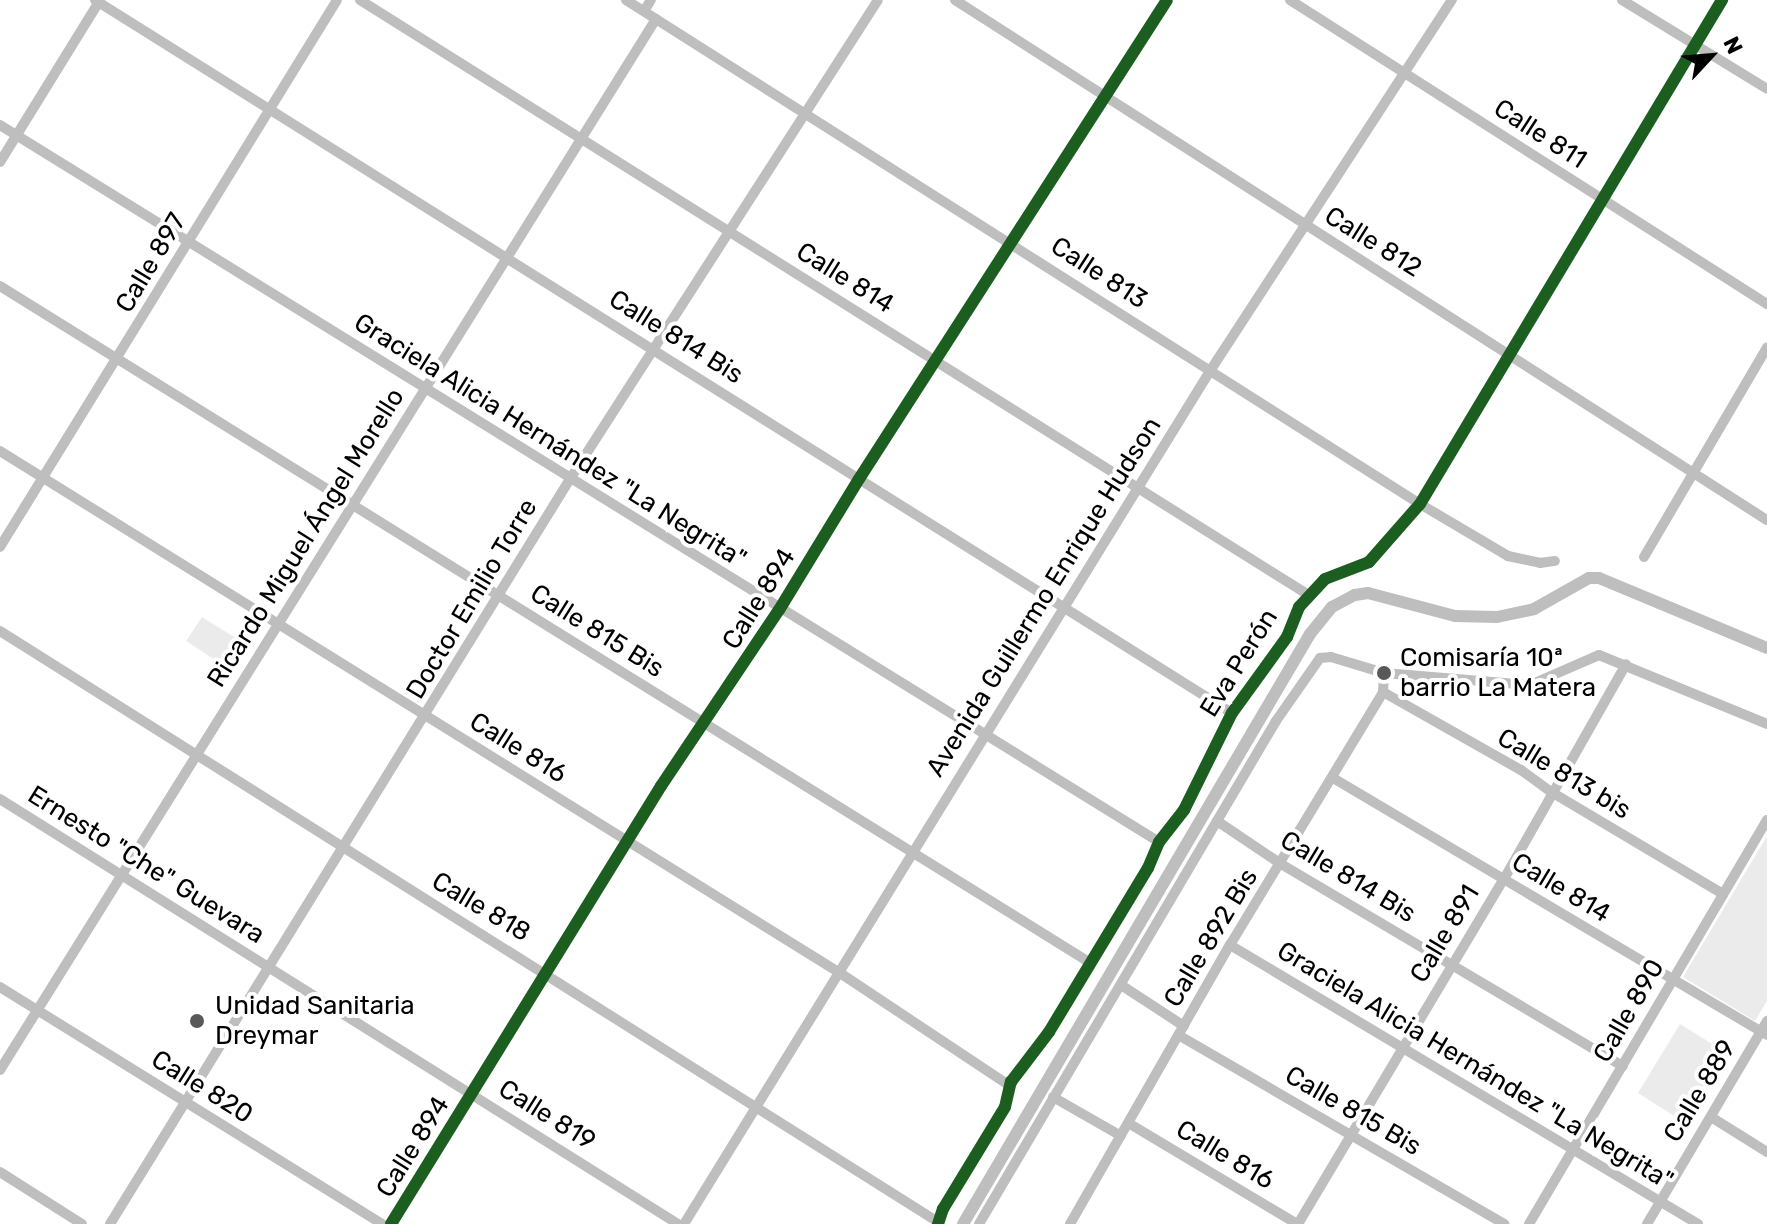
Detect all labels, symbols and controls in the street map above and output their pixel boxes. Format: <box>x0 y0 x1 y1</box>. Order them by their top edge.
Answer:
north arrow <box>1671 16 1751 96</box>
text: N <box>1717 32 1749 58</box>
street label: Calle 811 <box>1488 93 1592 175</box>
street label: Calle 812 <box>1319 200 1427 284</box>
street label: Calle 897 <box>109 208 193 318</box>
street label: Calle 813 <box>1045 230 1153 316</box>
street label: Calle 814 <box>790 236 900 320</box>
street label: Calle 814 Bis <box>603 283 749 391</box>
street label: Graciela Alicia Hernández "La Negrita" <box>348 307 752 575</box>
street label: Ricardo Miguel Ángel Morello <box>201 383 411 693</box>
street label: Avenida Guillermo Enrique Hudson <box>920 412 1168 782</box>
street label: Doctor Emilio Torre <box>400 493 544 705</box>
street label: Calle 894 <box>716 543 802 655</box>
street label: Calle 815 Bis <box>524 578 670 684</box>
street label: Eva Perón <box>1194 603 1284 723</box>
place label: Comisaría 10ª barrio La Matera <box>1400 642 1596 704</box>
marker: Comisaría 10ª barrio La Matera <box>1375 664 1393 682</box>
street label: Calle 816 <box>464 706 572 790</box>
street label: Calle 813 bis <box>1492 722 1636 826</box>
street label: Ernesto "Che" Guevara <box>22 779 270 951</box>
street label: Calle 814 Bis <box>1275 824 1421 930</box>
street label: Calle 814 <box>1506 847 1616 929</box>
street label: Calle 892 Bis <box>1158 863 1264 1013</box>
street label: Calle 818 <box>426 865 536 949</box>
street label: Calle 891 <box>1404 880 1486 988</box>
street label: Graciela Alicia Hernández "La Negrita" <box>1271 935 1679 1197</box>
street label: Calle 890 <box>1587 954 1671 1068</box>
place label: Unidad Sanitaria Dreymar <box>215 990 415 1052</box>
marker: Unidad Sanitaria Dreymar <box>186 1010 208 1032</box>
street label: Calle 889 <box>1657 1034 1743 1148</box>
street label: Calle 820 <box>146 1044 258 1130</box>
street label: Calle 815 Bis <box>1280 1060 1426 1162</box>
street label: Calle 819 <box>493 1073 601 1157</box>
street label: Calle 894 <box>370 1091 456 1203</box>
street label: Calle 816 <box>1170 1114 1280 1196</box>

